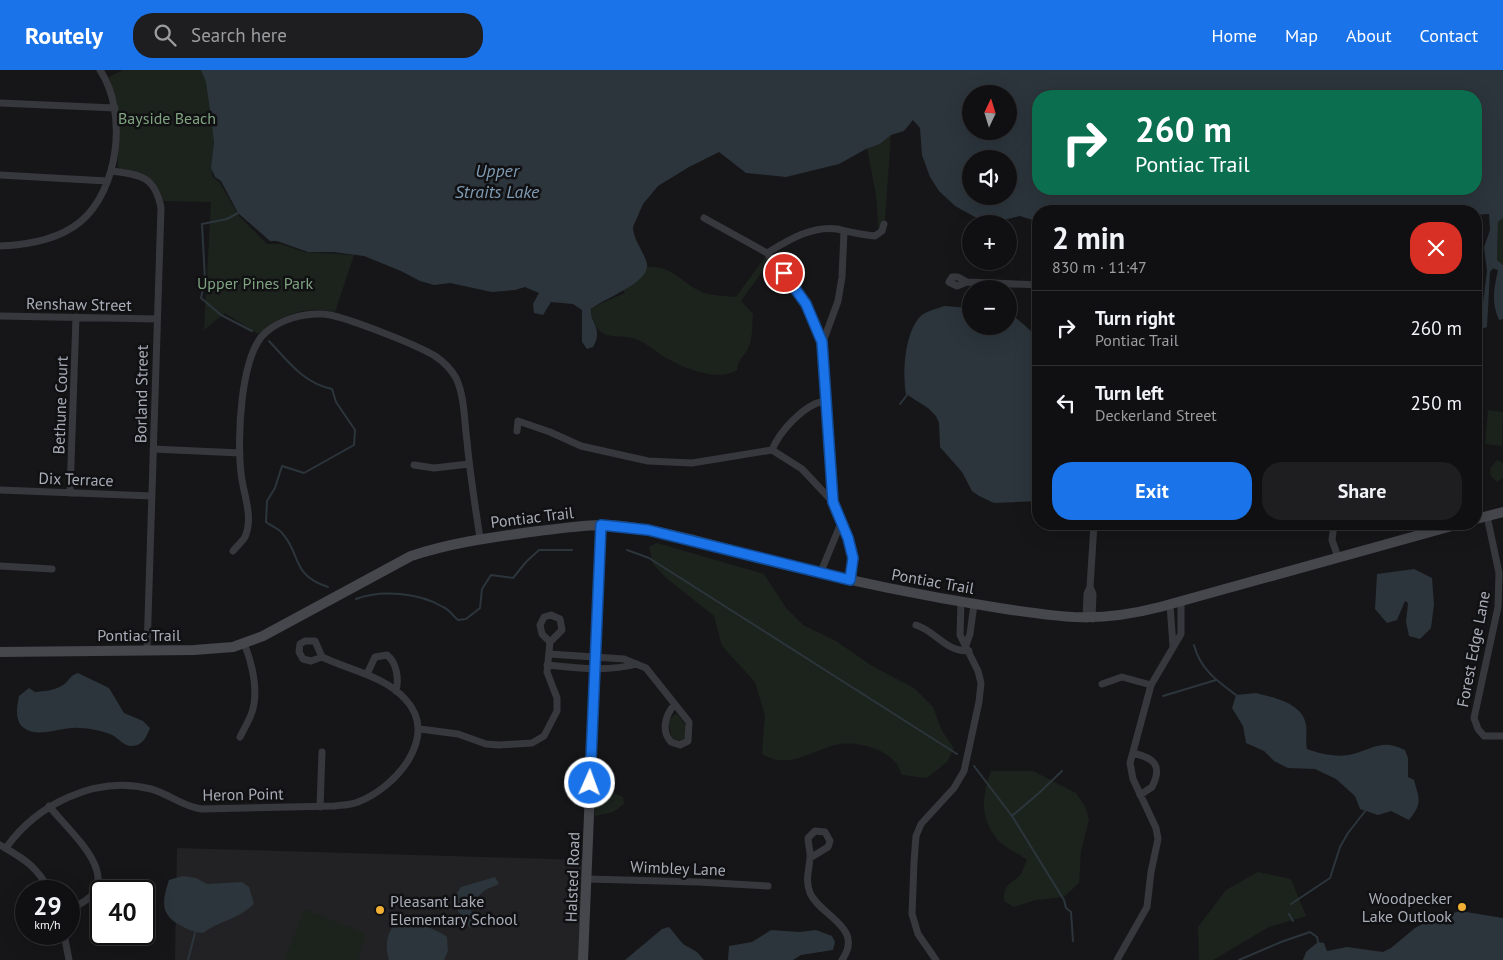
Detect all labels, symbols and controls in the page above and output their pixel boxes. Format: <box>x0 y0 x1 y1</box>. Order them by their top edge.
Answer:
search box <box>133 13 483 58</box>
text: Routely <box>25 20 103 51</box>
icon: search <box>151 21 179 49</box>
text: Search here <box>191 23 287 47</box>
text: Home <box>1211 24 1257 47</box>
text: Map <box>1285 24 1318 47</box>
text: About <box>1346 24 1392 47</box>
text: Contact <box>1420 24 1478 47</box>
north arrow <box>962 85 1018 140</box>
map controls <box>962 85 1017 335</box>
text: 260 m <box>1135 106 1232 152</box>
park label: Bayside Beach <box>118 108 216 128</box>
icon: right <box>1052 110 1117 175</box>
button: sound <box>962 150 1017 205</box>
text: Pontiac Trail <box>1135 150 1250 178</box>
water label: Upper Straits Lake <box>455 159 540 203</box>
button: + <box>962 215 1017 270</box>
text: 2 min <box>1052 218 1125 257</box>
button: close <box>1410 222 1462 274</box>
pin <box>763 252 805 294</box>
text: 830 m · 11:47 <box>1052 257 1147 277</box>
icon: arrive <box>770 259 798 287</box>
park label: Upper Pines Park <box>197 273 313 293</box>
button: − <box>962 280 1017 335</box>
street label: Renshaw Street <box>26 293 133 315</box>
text: Turn right <box>1095 306 1175 330</box>
icon: right <box>1052 314 1080 342</box>
text: 260 m <box>1410 316 1462 340</box>
text: Pontiac Trail <box>1095 330 1179 350</box>
street label: Borland Street <box>130 344 152 443</box>
street label: Bethune Court <box>48 355 72 455</box>
text: Turn left <box>1095 381 1164 405</box>
icon: left <box>1052 389 1080 417</box>
text: 250 m <box>1410 391 1462 415</box>
text: Deckerland Street <box>1095 405 1217 425</box>
button: Exit <box>1052 462 1252 520</box>
button: Share <box>1262 462 1462 520</box>
street label: Dix Terrace <box>38 468 114 490</box>
street label: Pontiac Trail <box>489 502 575 532</box>
street label: Pontiac Trail <box>890 564 976 598</box>
street label: Forest Edge Lane <box>1452 589 1494 709</box>
street label: Pontiac Trail <box>97 625 181 645</box>
position arrow <box>563 756 615 808</box>
street label: Heron Point <box>202 783 284 805</box>
street label: Halsted Road <box>560 832 584 922</box>
street label: Wimbley Lane <box>630 856 726 880</box>
speed limit sign: 40 <box>90 880 155 945</box>
place label: Woodpecker Lake Outlook <box>1362 888 1453 926</box>
text: 29 <box>33 890 62 922</box>
place label: Pleasant Lake Elementary School <box>390 891 518 929</box>
marker: Woodpecker Lake Outlook <box>1456 901 1468 913</box>
marker: Pleasant Lake Elementary School <box>374 904 386 916</box>
text: km/h <box>34 917 61 932</box>

